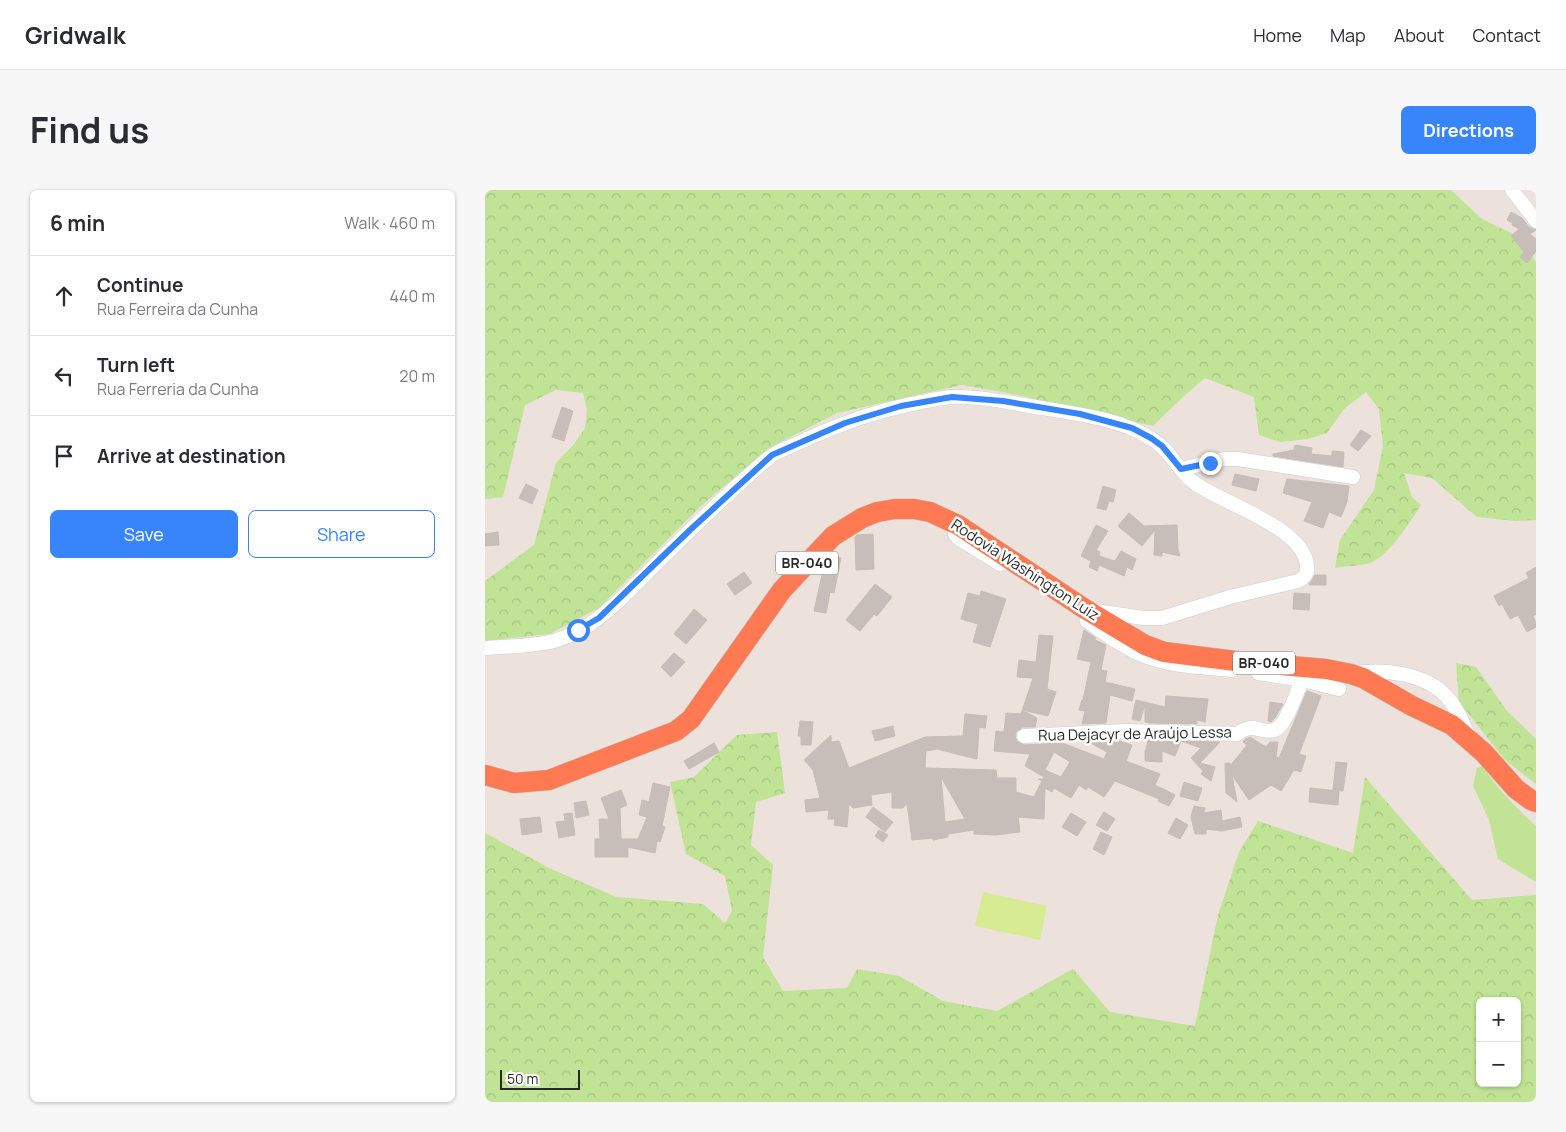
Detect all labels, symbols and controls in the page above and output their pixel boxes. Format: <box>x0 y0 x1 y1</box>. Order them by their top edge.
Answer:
text: Gridwalk <box>25 18 126 51</box>
text: Home <box>1253 23 1302 47</box>
text: Map <box>1330 23 1366 47</box>
text: About <box>1394 23 1444 47</box>
text: Contact <box>1472 23 1541 47</box>
text: Find us <box>30 106 149 154</box>
button: Directions <box>1401 106 1536 154</box>
text: 6 min <box>50 209 105 237</box>
text: Walk · 460 m <box>344 212 435 234</box>
text: Continue <box>97 272 183 298</box>
icon: ahead <box>50 282 78 310</box>
text: 440 m <box>389 285 435 307</box>
text: Rua Ferreira da Cunha <box>97 298 258 320</box>
text: Turn left <box>97 352 175 378</box>
icon: left <box>50 362 78 390</box>
text: 20 m <box>399 365 435 387</box>
text: Rua Ferreria da Cunha <box>97 378 259 400</box>
icon: arrive <box>50 442 78 470</box>
text: Arrive at destination <box>97 443 286 469</box>
route end <box>1199 452 1222 475</box>
button: Save <box>50 510 238 558</box>
button: Share <box>248 510 435 558</box>
street label: Rodovia Washington Luiz <box>947 514 1103 625</box>
road number: BR-040 <box>776 552 838 574</box>
route start <box>567 619 590 642</box>
road number: BR-040 <box>1233 652 1295 674</box>
street label: Rua Dejacyr de Araújo Lessa <box>1038 721 1232 746</box>
map controls <box>1476 997 1521 1087</box>
button: + <box>1476 997 1521 1042</box>
button: − <box>1476 1042 1521 1087</box>
scale bar <box>500 1067 580 1090</box>
text: 50 m <box>507 1069 538 1088</box>

